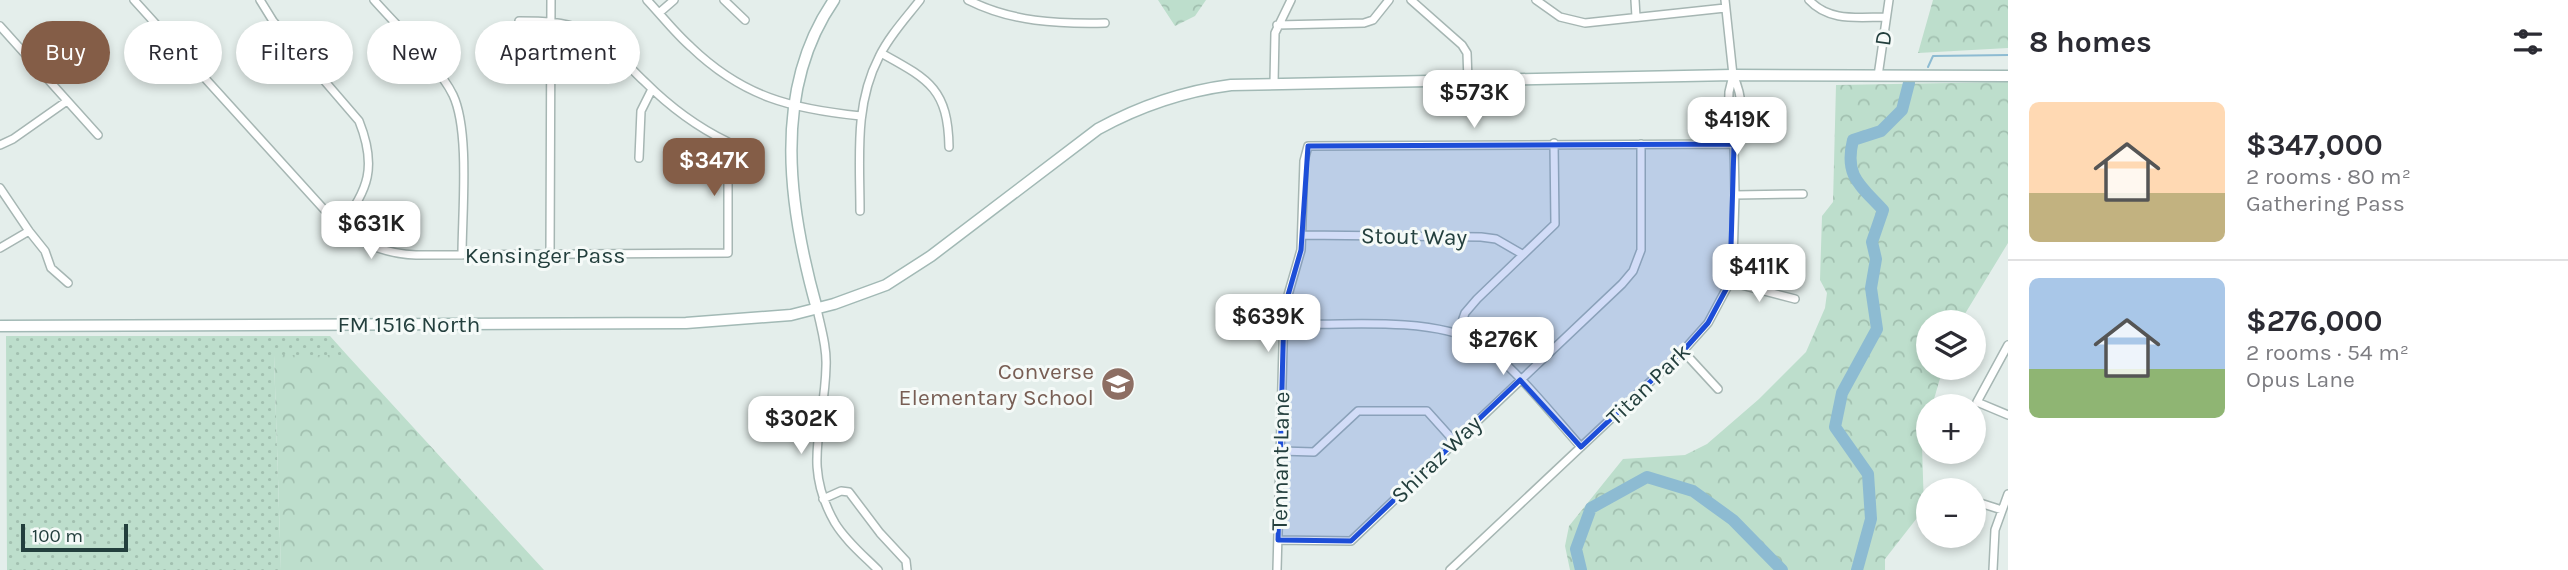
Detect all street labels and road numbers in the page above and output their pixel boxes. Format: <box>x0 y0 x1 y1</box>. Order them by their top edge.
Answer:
street label: D <box>1869 29 1898 47</box>
street label: Stout Way <box>1361 222 1468 251</box>
street label: Kensinger Pass <box>465 242 625 269</box>
street label: FM 1516 North <box>338 311 480 338</box>
street label: Titan Park <box>1601 338 1696 431</box>
street label: Tennant Lane <box>1266 391 1295 531</box>
street label: Shiraz Way <box>1386 409 1487 509</box>

